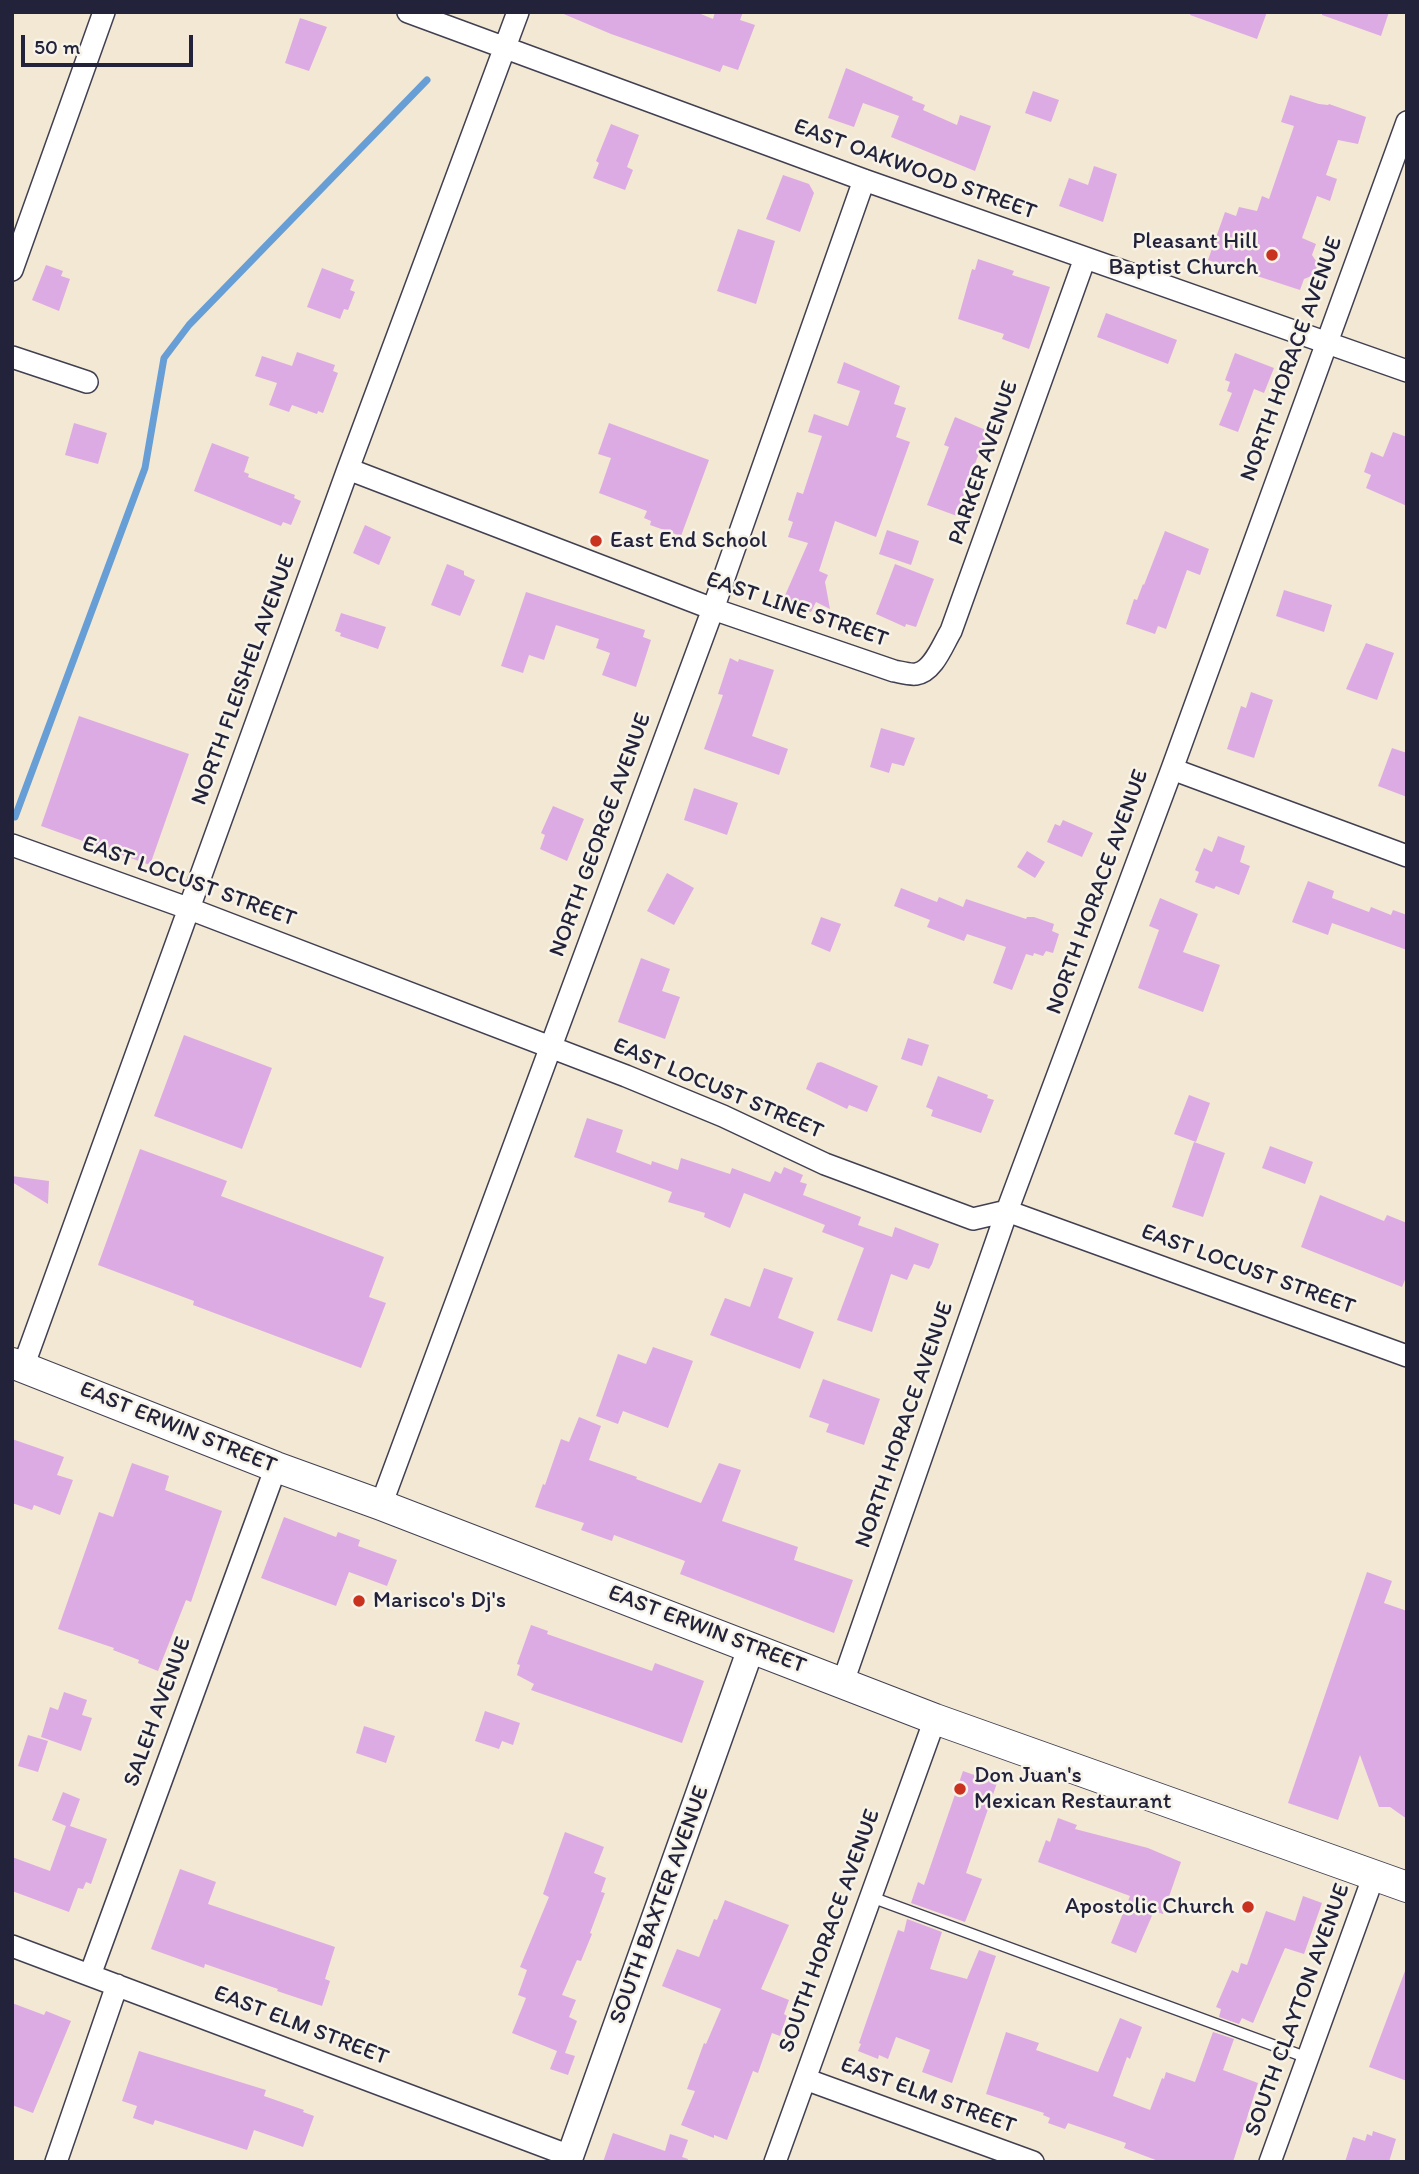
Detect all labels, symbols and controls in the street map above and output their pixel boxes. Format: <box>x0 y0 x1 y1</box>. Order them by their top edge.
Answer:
scale bar <box>24 21 196 65</box>
text: 50 m <box>34 34 80 59</box>
street label: EAST OAKWOOD STREET <box>790 113 1040 227</box>
place label: Pleasant Hill Baptist Church <box>1109 228 1258 282</box>
street label: NORTH HORACE AVENUE <box>1235 233 1349 485</box>
marker: Pleasant Hill Baptist Church <box>1264 247 1280 263</box>
street label: PARKER AVENUE <box>943 377 1025 549</box>
place label: East End School <box>610 527 767 555</box>
marker: East End School <box>588 533 604 549</box>
street label: NORTH FLEISHEL AVENUE <box>186 551 302 809</box>
street label: EAST LINE STREET <box>702 566 892 654</box>
street label: NORTH GEORGE AVENUE <box>544 709 658 961</box>
street label: NORTH HORACE AVENUE <box>1041 766 1155 1018</box>
street label: EAST LOCUST STREET <box>78 830 300 934</box>
street label: EAST LOCUST STREET <box>609 1032 827 1146</box>
street label: EAST LOCUST STREET <box>1137 1218 1359 1322</box>
street label: NORTH HORACE AVENUE <box>850 1298 960 1552</box>
street label: EAST ERWIN STREET <box>76 1376 280 1480</box>
street label: EAST ERWIN STREET <box>604 1580 810 1680</box>
place label: Marisco's Dj's <box>373 1587 506 1615</box>
marker: Marisco's Dj's <box>351 1593 367 1609</box>
street label: SALEH AVENUE <box>118 1634 198 1790</box>
place label: Don Juan's Mexican Restaurant <box>974 1762 1171 1816</box>
marker: Don Juan's Mexican Restaurant <box>952 1781 968 1797</box>
street label: SOUTH BAXTER AVENUE <box>604 1782 716 2028</box>
street label: SOUTH HORACE AVENUE <box>773 1806 887 2056</box>
street label: SOUTH CLAYTON AVENUE <box>1239 1880 1357 2140</box>
place label: Apostolic Church <box>1065 1893 1234 1921</box>
marker: Apostolic Church <box>1240 1899 1256 1915</box>
street label: EAST ELM STREET <box>210 1980 392 2072</box>
street label: EAST ELM STREET <box>836 2051 1020 2141</box>

